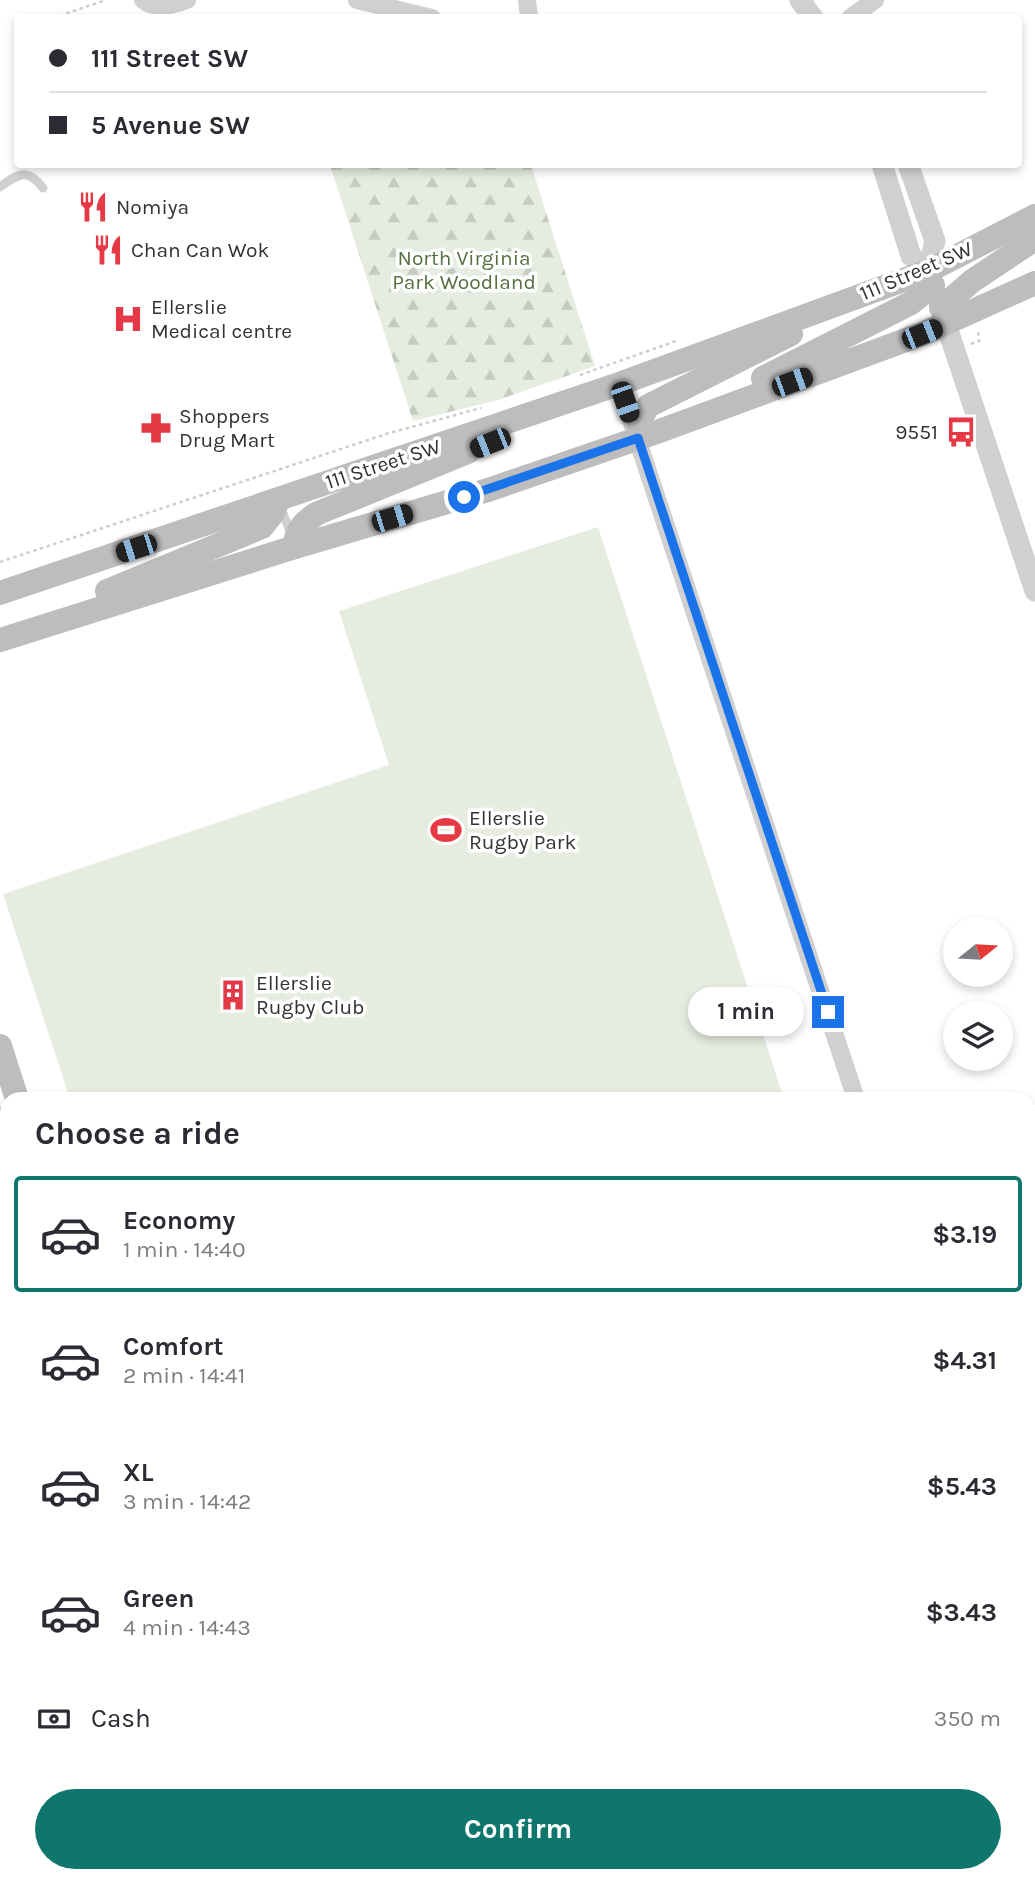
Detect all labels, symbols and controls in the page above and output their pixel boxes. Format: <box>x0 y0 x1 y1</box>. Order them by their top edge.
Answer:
text: 111 Street SW <box>91 43 248 74</box>
text: 5 Avenue SW <box>91 110 250 141</box>
restaurant icon: Nomiya <box>76 190 110 224</box>
place label: Nomiya <box>116 195 189 219</box>
restaurant icon: Chan Can Wok <box>91 233 125 267</box>
street label: 111 Street SW <box>856 236 976 305</box>
place label: Chan Can Wok <box>131 238 269 262</box>
park label: North Virginia Park Woodland <box>392 246 536 294</box>
place label: Ellerslie Medical centre <box>151 295 292 343</box>
hospital icon: Ellerslie Medical centre <box>111 302 145 336</box>
car <box>899 316 946 352</box>
car <box>769 365 816 399</box>
car <box>609 379 642 425</box>
place label: Shoppers Drug Mart <box>179 404 275 452</box>
pharmacy icon: Shoppers Drug Mart <box>139 411 173 445</box>
bus stop icon: 9551 <box>944 415 978 449</box>
place label: 9551 <box>895 420 938 444</box>
car <box>467 425 514 461</box>
street label: 111 Street SW <box>322 434 444 494</box>
route start <box>448 481 480 513</box>
car <box>369 502 416 534</box>
car <box>113 532 160 564</box>
place label: Ellerslie Rugby Park <box>469 806 576 854</box>
sports icon: Ellerslie Rugby Park <box>429 813 463 847</box>
north arrow <box>943 917 1013 987</box>
map controls <box>943 917 1013 1071</box>
place label: Ellerslie Rugby Club <box>256 971 365 1019</box>
building icon: Ellerslie Rugby Club <box>216 978 250 1012</box>
callout: 1 min <box>688 988 804 1036</box>
route end <box>812 996 844 1028</box>
text: 1 min <box>717 998 775 1025</box>
button: layers <box>943 1001 1013 1071</box>
text: Choose a ride <box>35 1115 240 1152</box>
icon: car <box>39 1203 102 1266</box>
text: Economy <box>123 1205 235 1236</box>
text: $3.19 <box>932 1219 997 1250</box>
text: 1 min · 14:40 <box>123 1236 246 1263</box>
icon: car <box>39 1329 102 1392</box>
text: Comfort <box>123 1331 224 1362</box>
text: $4.31 <box>933 1345 997 1376</box>
text: 2 min · 14:41 <box>123 1362 245 1389</box>
icon: car <box>39 1455 102 1518</box>
text: XL <box>123 1457 154 1488</box>
text: $5.43 <box>927 1471 997 1502</box>
text: 3 min · 14:42 <box>123 1488 251 1515</box>
icon: car <box>39 1581 102 1644</box>
text: Green <box>123 1583 195 1614</box>
text: $3.43 <box>926 1597 997 1628</box>
text: 4 min · 14:43 <box>123 1614 251 1641</box>
icon: cash <box>35 1700 73 1738</box>
text: Cash <box>91 1703 151 1734</box>
text: 350 m <box>934 1705 1001 1732</box>
button: Confirm <box>35 1789 1001 1869</box>

